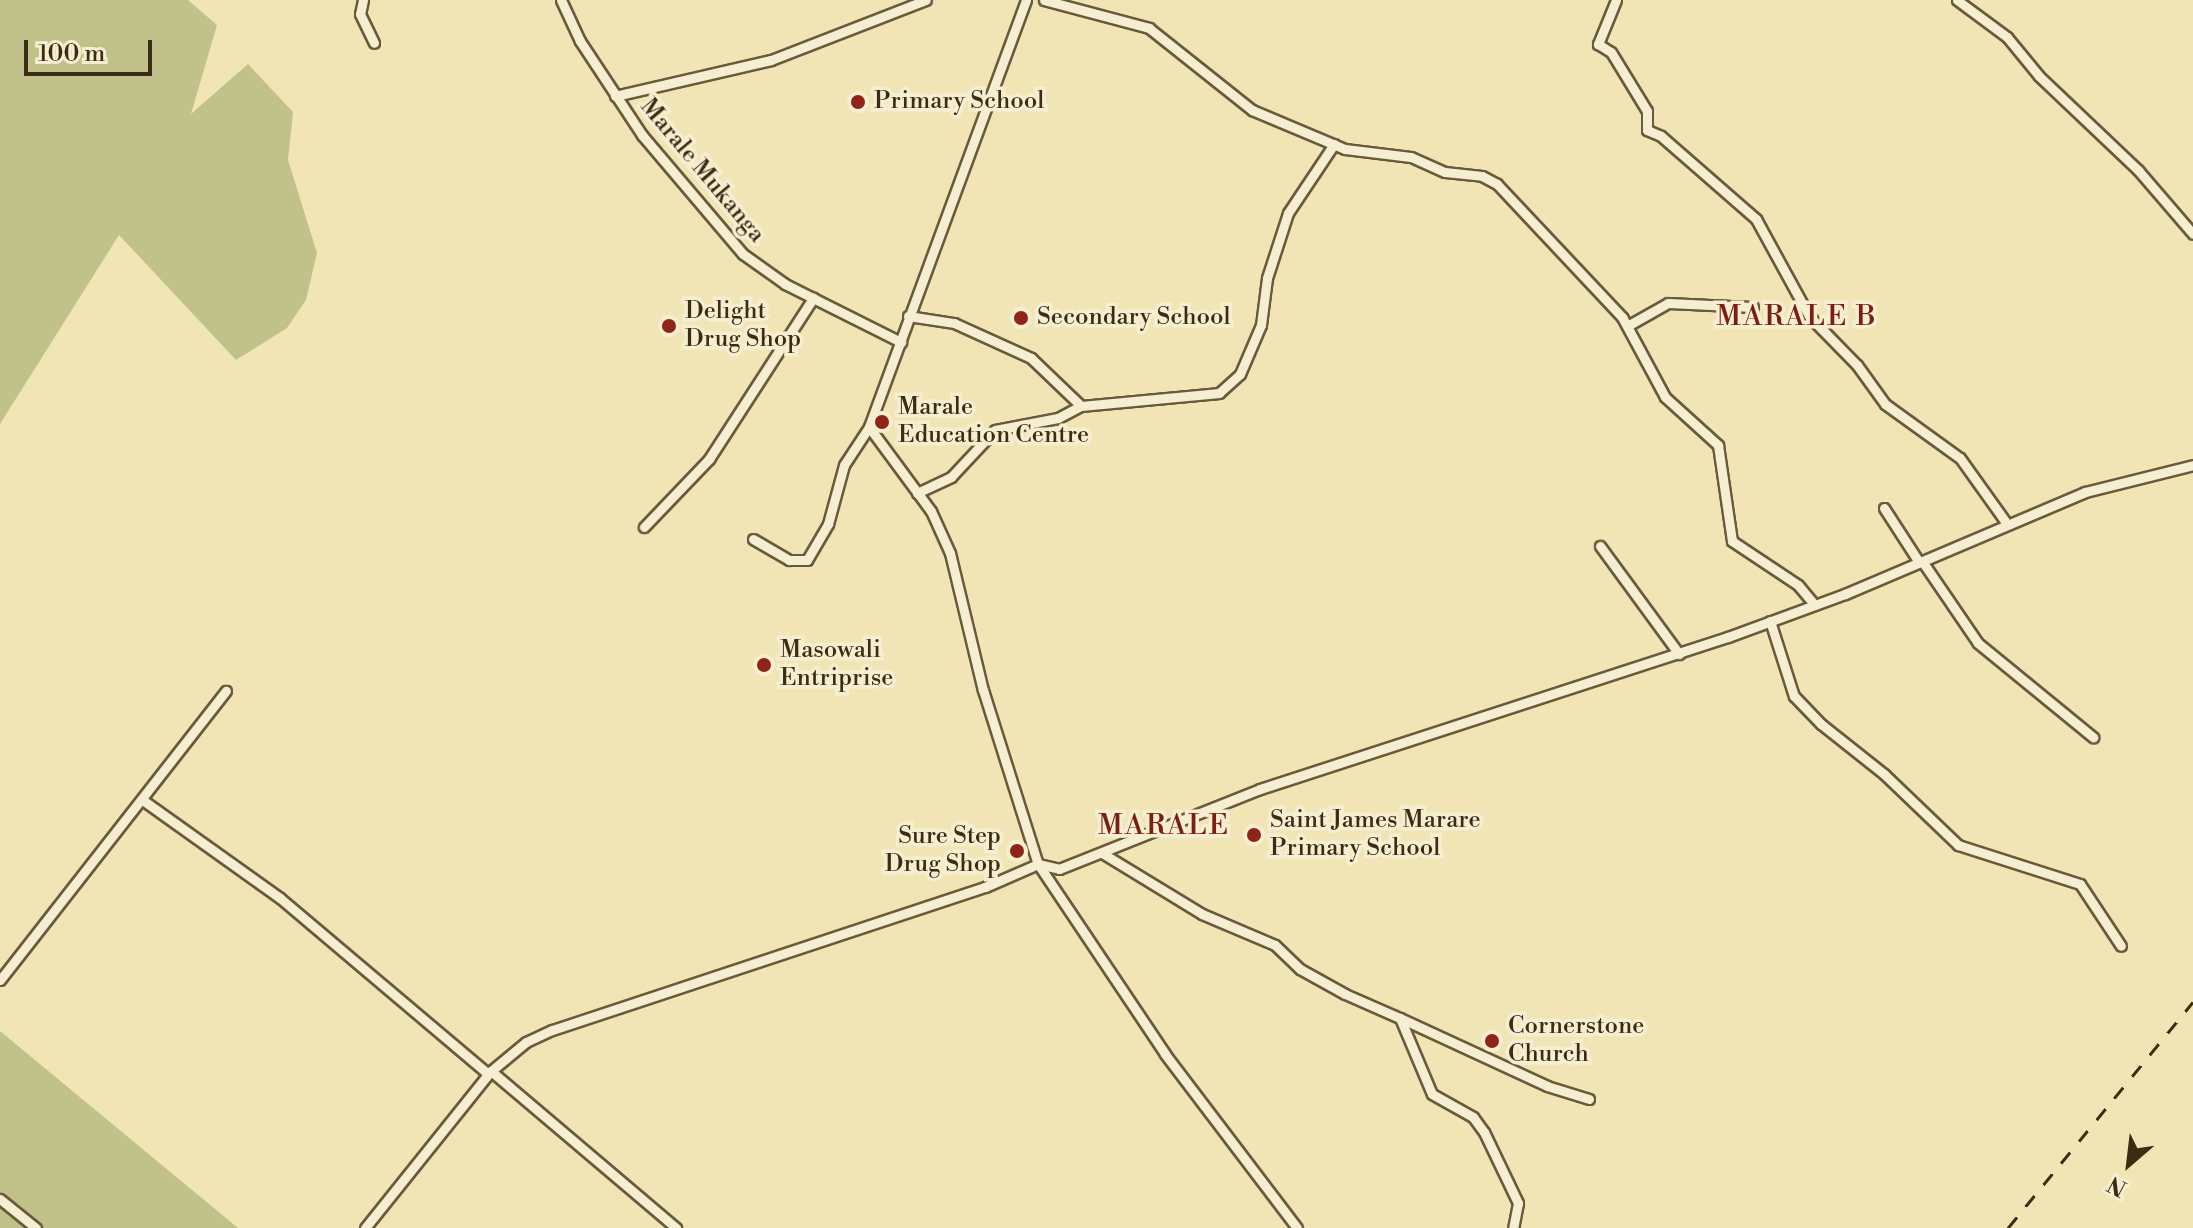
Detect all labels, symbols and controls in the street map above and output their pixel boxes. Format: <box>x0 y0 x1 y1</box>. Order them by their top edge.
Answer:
scale bar <box>28 24 156 74</box>
text: 100 m <box>38 39 105 69</box>
place label: Primary School <box>874 88 1044 116</box>
street label: Marale Mukanga <box>633 93 771 249</box>
marker: Primary School <box>849 93 867 111</box>
place label: Delight Drug Shop <box>685 298 801 354</box>
district label: MARALE B <box>1716 300 1878 334</box>
place label: Secondary School <box>1037 304 1231 332</box>
marker: Secondary School <box>1012 309 1030 327</box>
marker: Delight Drug Shop <box>660 317 678 335</box>
place label: Marale Education Centre <box>898 394 1089 450</box>
marker: Marale Education Centre <box>873 413 891 431</box>
place label: Masowali Entriprise <box>780 637 893 693</box>
marker: Masowali Entriprise <box>755 656 773 674</box>
place label: Saint James Marare Primary School <box>1270 807 1481 863</box>
district label: MARALE <box>1098 809 1230 843</box>
place label: Sure Step Drug Shop <box>885 823 1001 879</box>
marker: Saint James Marare Primary School <box>1245 826 1263 844</box>
marker: Sure Step Drug Shop <box>1008 842 1026 860</box>
place label: Cornerstone Church <box>1508 1013 1644 1069</box>
marker: Cornerstone Church <box>1483 1032 1501 1050</box>
north arrow <box>2089 1124 2169 1204</box>
text: N <box>2103 1170 2132 1202</box>

